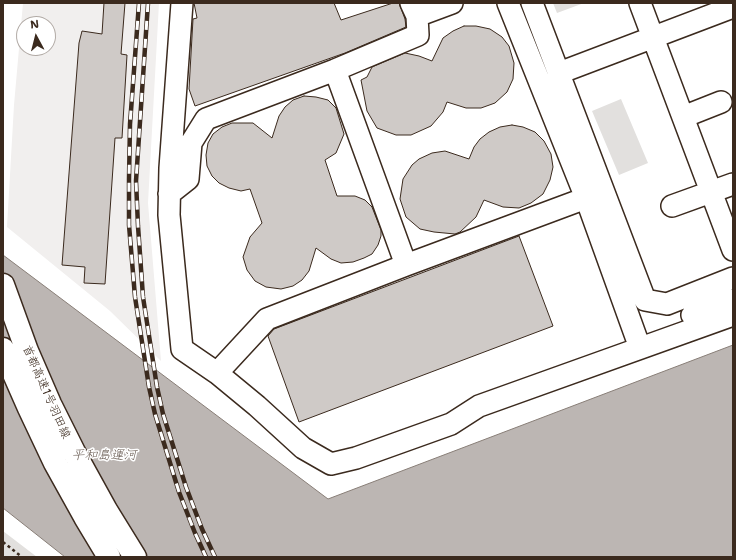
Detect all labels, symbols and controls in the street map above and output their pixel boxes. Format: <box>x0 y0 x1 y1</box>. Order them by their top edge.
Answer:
north arrow <box>16 16 56 56</box>
text: N <box>29 17 40 33</box>
street label: 首都高速1号羽田線 <box>19 343 73 441</box>
water label: 平和島運河 <box>72 448 136 464</box>

